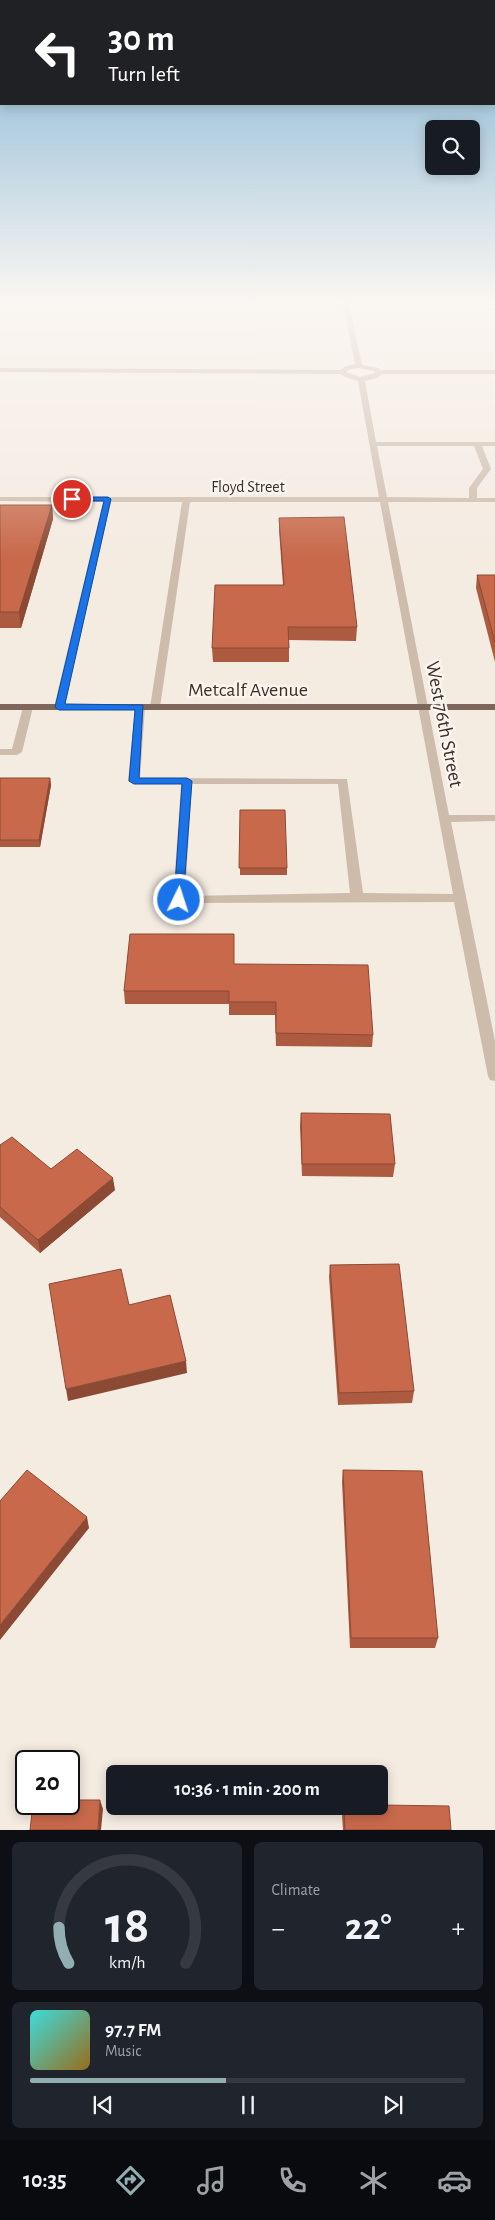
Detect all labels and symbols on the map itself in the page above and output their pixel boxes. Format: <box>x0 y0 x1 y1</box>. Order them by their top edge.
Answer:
pin <box>51 478 93 520</box>
street label: Floyd Street <box>211 479 285 496</box>
street label: West 76th Street <box>422 659 466 790</box>
street label: Metcalf Avenue <box>188 680 308 700</box>
position arrow <box>152 873 204 925</box>
speed limit sign: 20 <box>15 1750 80 1815</box>

